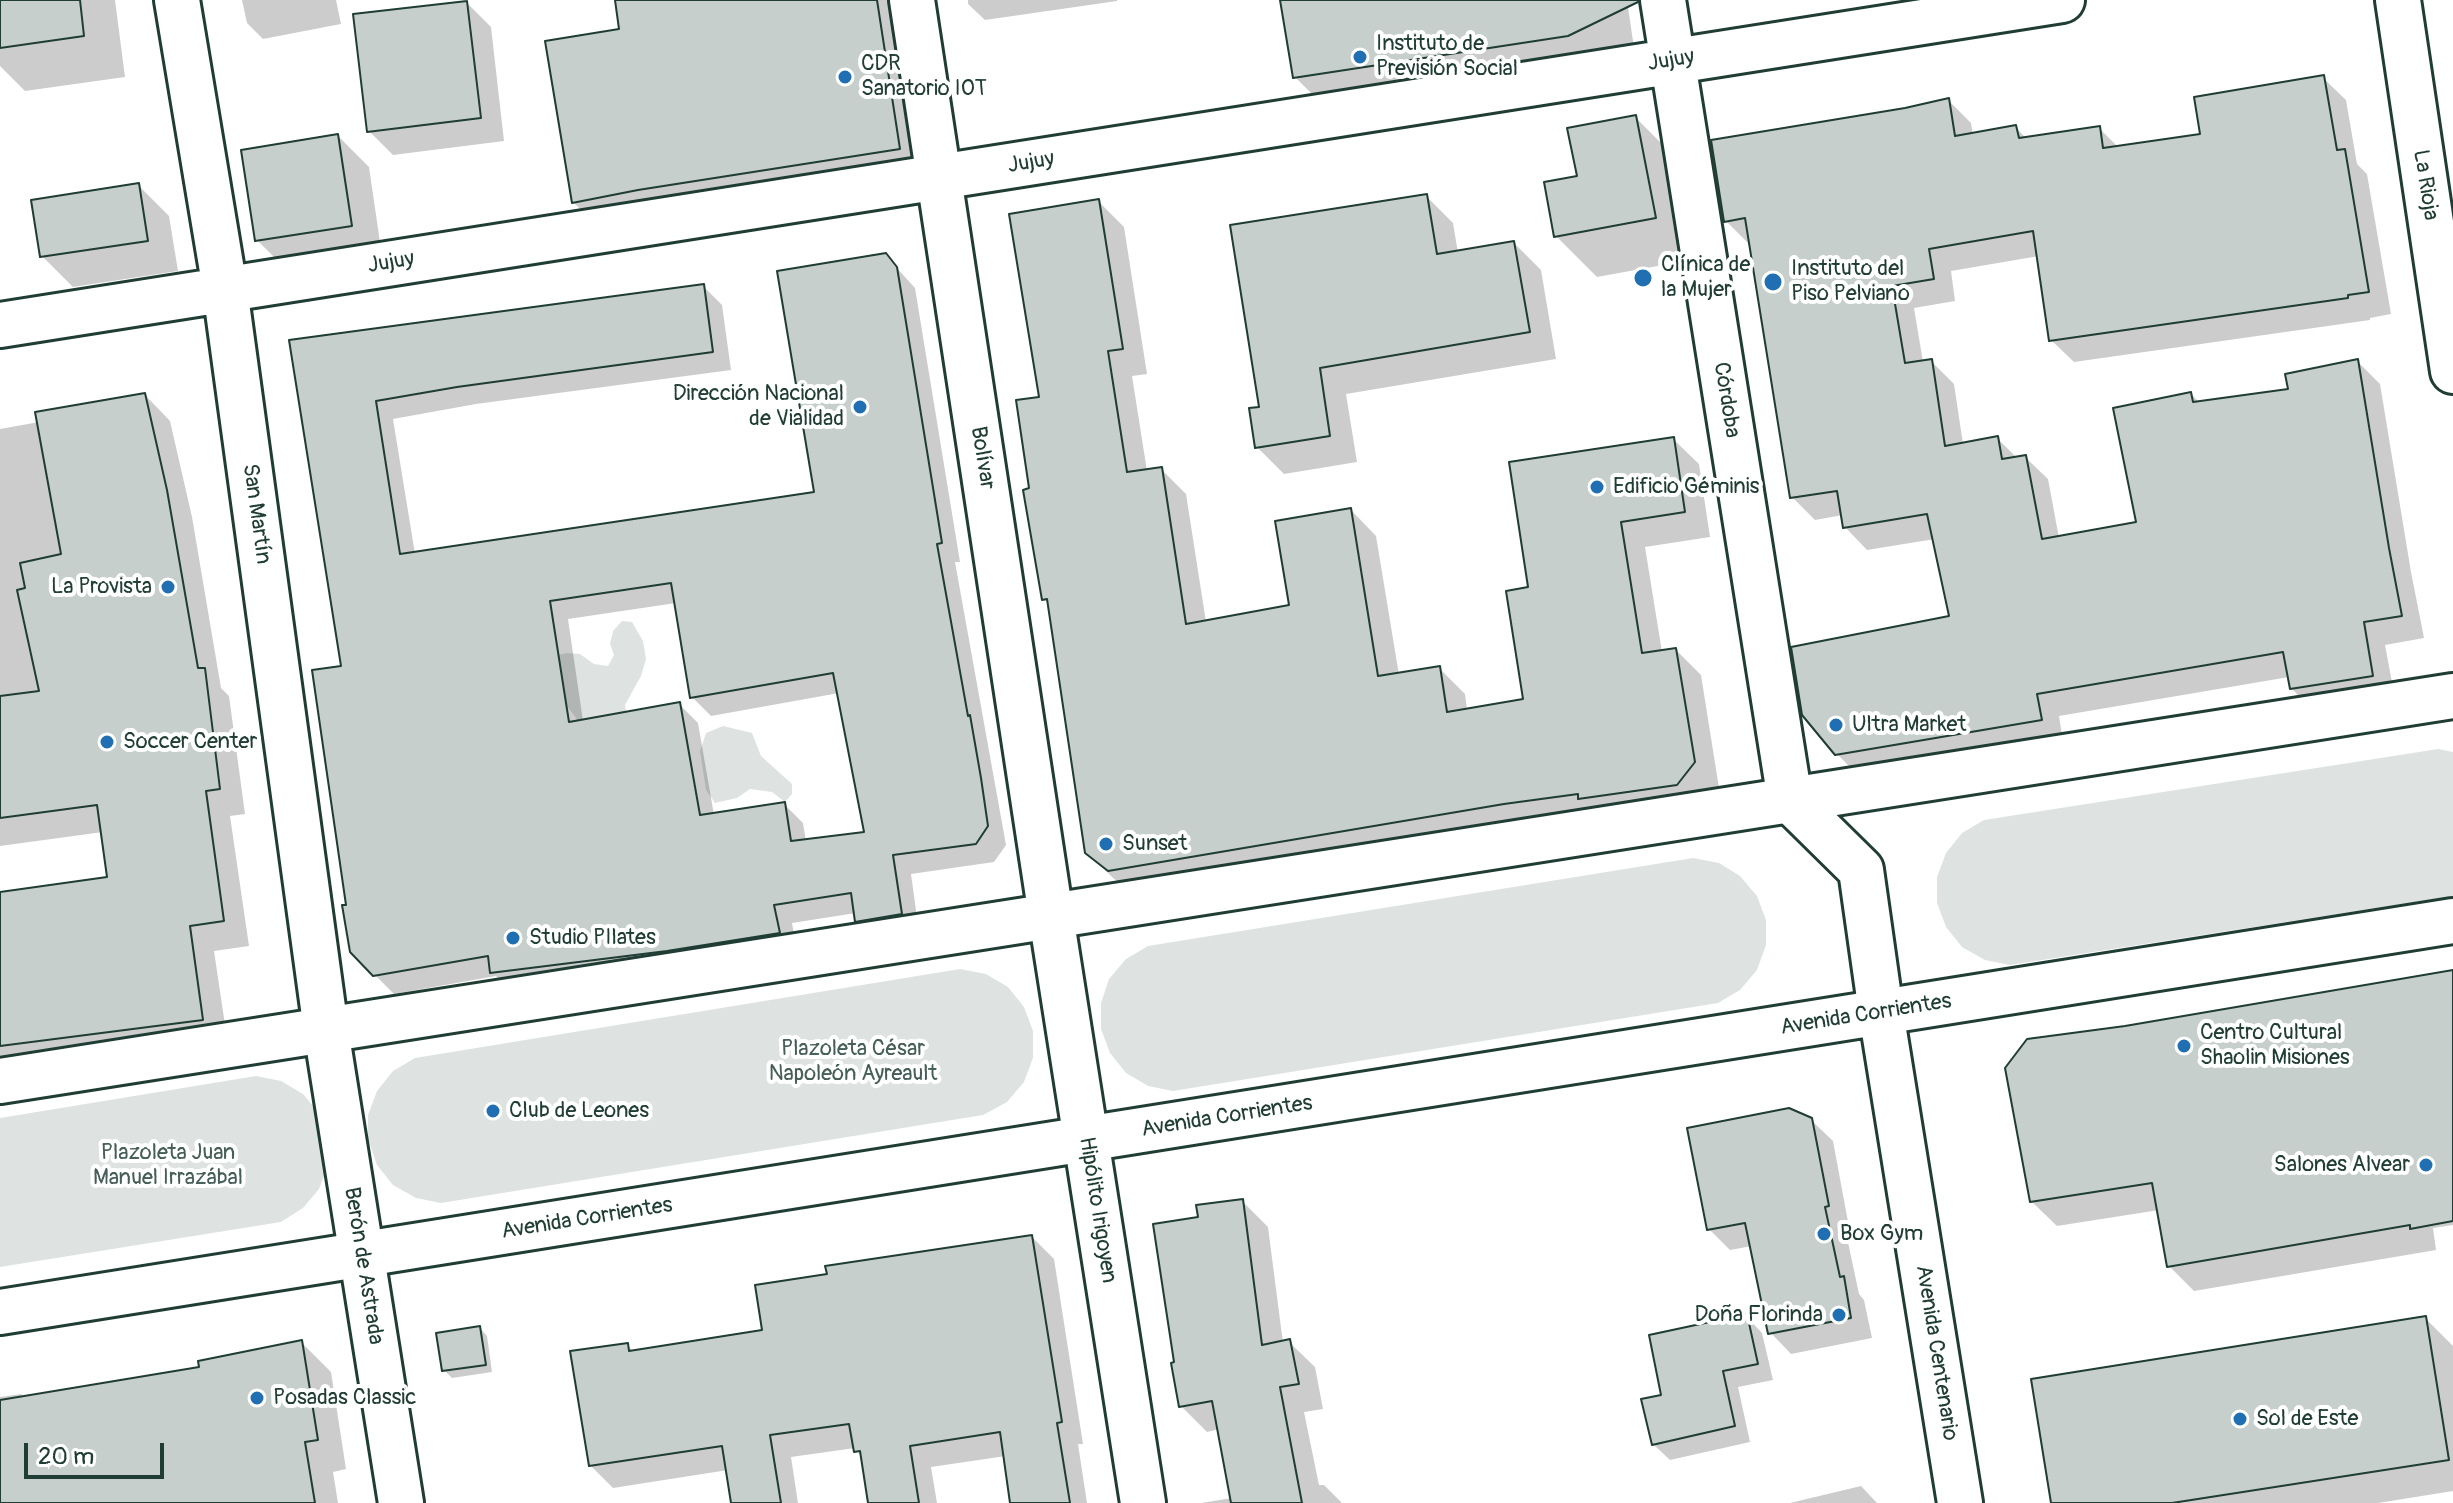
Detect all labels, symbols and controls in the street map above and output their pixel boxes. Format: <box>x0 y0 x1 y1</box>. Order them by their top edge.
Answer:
place label: Instituto de Previsión Social <box>1376 31 1518 82</box>
street label: Jujuy <box>1646 44 1696 78</box>
marker: Instituto de Previsión Social <box>1351 48 1369 66</box>
place label: CDR Sanatorio IOT <box>861 51 987 102</box>
marker: CDR Sanatorio IOT <box>836 68 854 86</box>
street label: Jujuy <box>1006 146 1056 180</box>
street label: La Rioja <box>2406 148 2444 222</box>
street label: Jujuy <box>366 246 416 280</box>
place label: Clínica de la Mujer <box>1661 252 1750 304</box>
place label: Instituto del Piso Pelviano <box>1791 256 1910 308</box>
marker: Clínica de la Mujer <box>1632 267 1654 289</box>
marker: Instituto del Piso Pelviano <box>1762 271 1784 293</box>
street label: Córdoba <box>1707 360 1745 440</box>
place label: Dirección Nacional de Vialidad <box>673 381 844 432</box>
marker: Dirección Nacional de Vialidad <box>851 398 869 416</box>
street label: Bolívar <box>964 425 1000 491</box>
street label: San Martín <box>236 462 276 566</box>
place label: Edificio Géminis <box>1613 474 1759 500</box>
marker: Edificio Géminis <box>1588 478 1606 496</box>
place label: La Provista <box>51 574 152 600</box>
marker: La Provista <box>159 578 177 596</box>
place label: Ultra Market <box>1852 712 1966 738</box>
marker: Ultra Market <box>1827 716 1845 734</box>
place label: Soccer Center <box>123 729 257 755</box>
marker: Soccer Center <box>98 733 116 751</box>
place label: Sunset <box>1122 831 1187 857</box>
marker: Sunset <box>1097 835 1115 853</box>
place label: Studio PIlates <box>529 925 656 951</box>
marker: Studio PIlates <box>504 929 522 947</box>
street label: Avenida Corrientes <box>1779 988 1953 1042</box>
place label: Centro Cultural Shaolin Misiones <box>2200 1020 2350 1072</box>
park label: Plazoleta César Napoleón Ayreault <box>769 1036 937 1088</box>
marker: Centro Cultural Shaolin Misiones <box>2175 1037 2193 1055</box>
street label: Avenida Corrientes <box>1140 1090 1314 1144</box>
place label: Club de Leones <box>509 1098 649 1124</box>
marker: Club de Leones <box>484 1102 502 1120</box>
street label: Hipólito Irigoyen <box>1072 1135 1122 1285</box>
park label: Plazoleta Juan Manuel Irrazábal <box>93 1140 243 1192</box>
place label: Salones Alvear <box>2274 1152 2410 1178</box>
marker: Salones Alvear <box>2417 1156 2435 1174</box>
street label: Berón de Astrada <box>338 1185 388 1347</box>
street label: Avenida Corrientes <box>500 1192 674 1246</box>
place label: Box Gym <box>1840 1221 1923 1247</box>
marker: Box Gym <box>1815 1225 1833 1243</box>
street label: Avenida Centenario <box>1909 1263 1963 1443</box>
place label: Doña Florinda <box>1694 1302 1823 1328</box>
marker: Doña Florinda <box>1830 1306 1848 1324</box>
place label: Posadas Classic <box>273 1385 416 1411</box>
marker: Posadas Classic <box>248 1389 266 1407</box>
place label: Sol de Este <box>2256 1406 2358 1432</box>
marker: Sol de Este <box>2231 1410 2249 1428</box>
scale bar <box>28 1427 168 1477</box>
text: 20 m <box>38 1442 94 1471</box>

